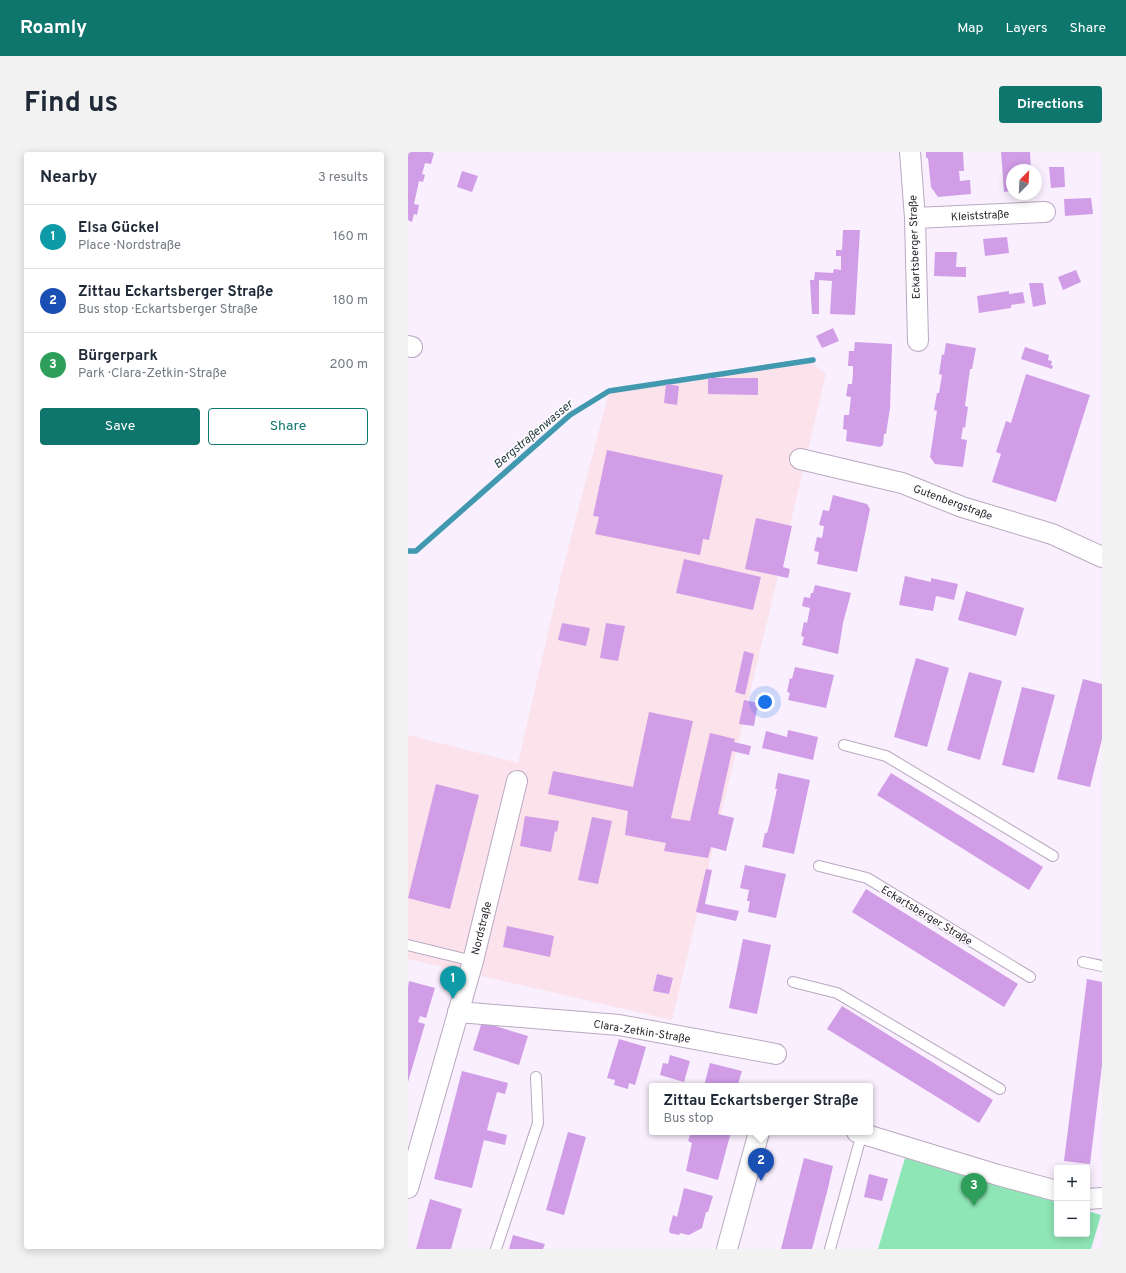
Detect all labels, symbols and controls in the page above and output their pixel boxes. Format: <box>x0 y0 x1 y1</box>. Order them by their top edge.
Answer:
text: Roamly <box>20 16 87 40</box>
text: Map <box>957 20 983 37</box>
text: Layers <box>1005 20 1047 37</box>
text: Share <box>1069 20 1106 37</box>
text: Find us <box>24 86 118 122</box>
button: Directions <box>999 86 1102 123</box>
north arrow <box>1006 164 1042 200</box>
text: Nearby <box>40 167 97 189</box>
text: 3 results <box>318 170 368 186</box>
street label: Eckartsberger Straße <box>906 195 924 299</box>
street label: Kleiststraße <box>950 207 1010 225</box>
text: Elsa Gückel <box>78 219 159 238</box>
text: 1 <box>50 229 56 245</box>
text: 160 m <box>333 229 368 245</box>
text: Place · Nordstraße <box>78 238 181 254</box>
text: Zittau Eckartsberger Straße <box>78 283 273 302</box>
text: 2 <box>49 293 57 309</box>
text: 180 m <box>333 293 368 309</box>
text: Bus stop · Eckartsberger Straße <box>78 302 258 318</box>
text: Bürgerpark <box>78 347 158 366</box>
text: 3 <box>49 357 57 373</box>
text: 200 m <box>329 357 368 373</box>
text: Park · Clara-Zetkin-Straße <box>78 366 227 382</box>
water label: Bergstraßenwasser <box>491 396 578 473</box>
button: Save <box>40 408 200 445</box>
button: Share <box>208 408 368 445</box>
street label: Gutenbergstraße <box>911 482 994 524</box>
your location <box>755 692 775 712</box>
street label: Eckartsberger Straße <box>878 883 975 949</box>
street label: Nordstraße <box>469 900 495 956</box>
pin: 1 <box>440 966 466 999</box>
street label: Clara-Zetkin-Straße <box>592 1017 691 1047</box>
popup <box>649 1083 873 1135</box>
text: Zittau Eckartsberger Straße <box>663 1092 859 1111</box>
text: Bus stop <box>663 1111 714 1127</box>
pin: 2 <box>748 1148 774 1181</box>
map controls <box>1054 1165 1090 1237</box>
button: + <box>1054 1165 1090 1201</box>
pin: 3 <box>961 1173 987 1206</box>
button: − <box>1054 1201 1090 1237</box>

